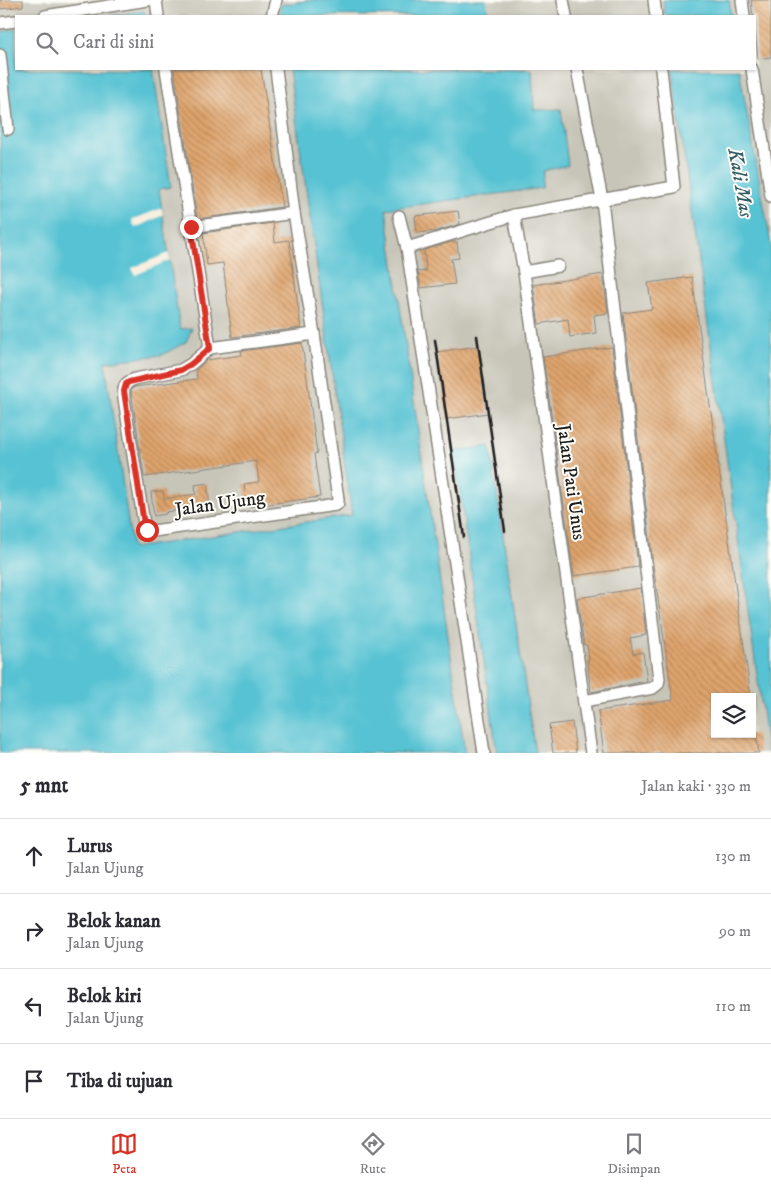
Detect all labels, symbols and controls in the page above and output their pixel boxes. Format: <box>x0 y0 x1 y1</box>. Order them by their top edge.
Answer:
search box <box>15 15 756 70</box>
icon: search <box>33 29 61 57</box>
text: Cari di sini <box>73 31 154 54</box>
water label: Kali Mas <box>721 145 759 220</box>
route end <box>180 216 203 239</box>
street label: Jalan Pati Unus <box>551 421 591 541</box>
street label: Jalan Ujung <box>172 486 267 522</box>
route start <box>136 519 159 542</box>
map controls <box>711 693 756 738</box>
button: layers <box>711 693 756 738</box>
text: 5 mnt <box>20 773 68 799</box>
text: Jalan kaki · 330 m <box>641 776 751 796</box>
text: Lurus <box>67 835 112 858</box>
icon: ahead <box>20 842 48 870</box>
text: 130 m <box>715 846 751 866</box>
text: Jalan Ujung <box>67 858 143 878</box>
text: Belok kanan <box>67 910 161 933</box>
icon: right <box>20 917 48 945</box>
text: 90 m <box>719 921 751 941</box>
text: Jalan Ujung <box>67 933 143 953</box>
text: Belok kiri <box>67 985 141 1008</box>
icon: left <box>20 992 48 1020</box>
text: 110 m <box>715 996 751 1016</box>
text: Jalan Ujung <box>67 1008 143 1028</box>
icon: arrive <box>20 1067 48 1095</box>
text: Tiba di tujuan <box>67 1070 173 1093</box>
tab: Peta <box>110 1130 138 1178</box>
tab: Rute <box>359 1130 387 1178</box>
tab: Disimpan <box>608 1130 661 1178</box>

